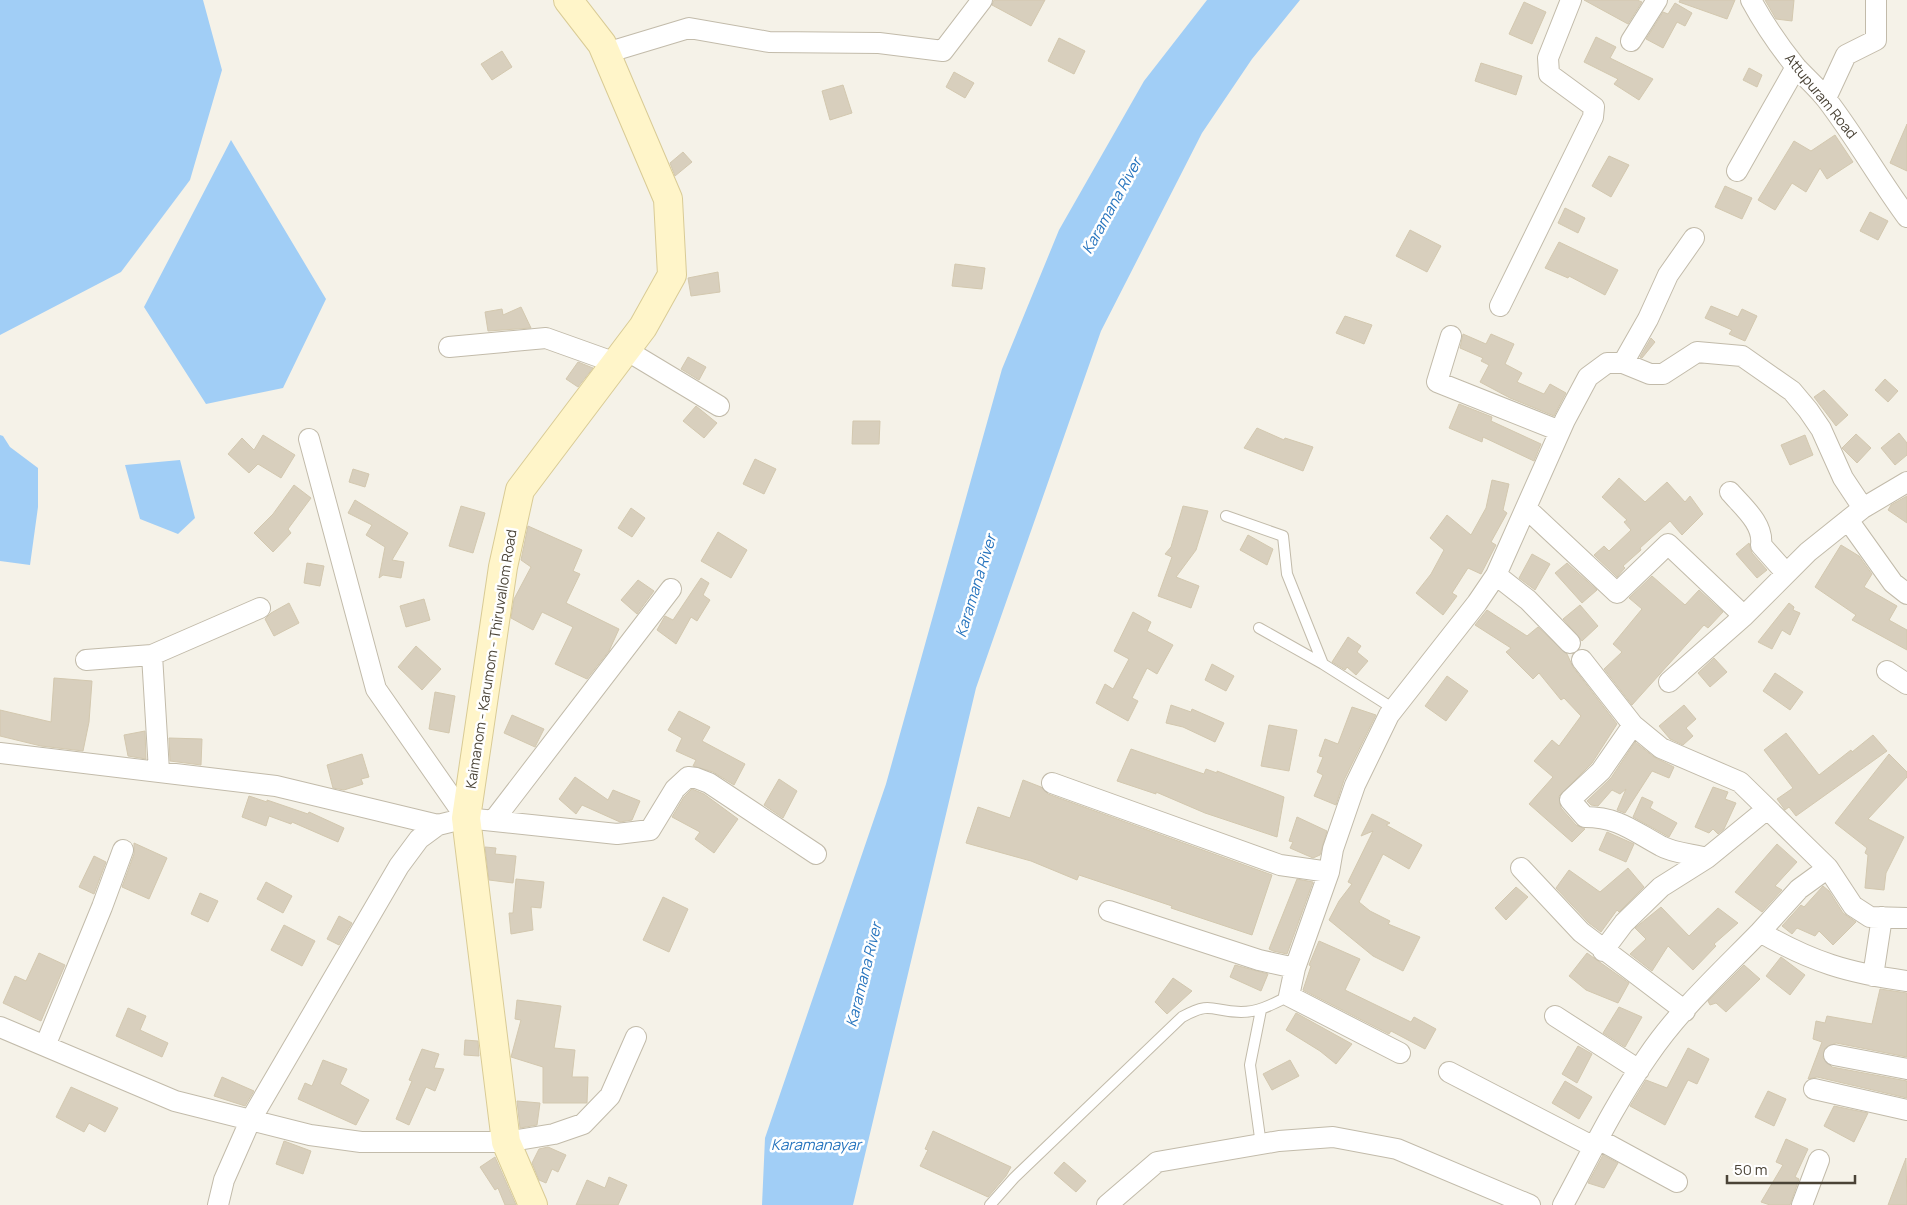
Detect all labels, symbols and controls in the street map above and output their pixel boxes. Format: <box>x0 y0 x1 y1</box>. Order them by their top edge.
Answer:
street label: Attupuram Road <box>1781 49 1862 142</box>
water label: Karamana River <box>1077 152 1148 257</box>
street label: Kaimanom - Karumom - Thiruvallom Road <box>461 528 520 790</box>
water label: Karamana River <box>950 529 1002 640</box>
water label: Karamana River <box>840 918 887 1029</box>
water label: Karamanayar <box>771 1134 864 1155</box>
scale bar <box>1727 1152 1854 1184</box>
text: 50 m <box>1734 1159 1768 1180</box>

